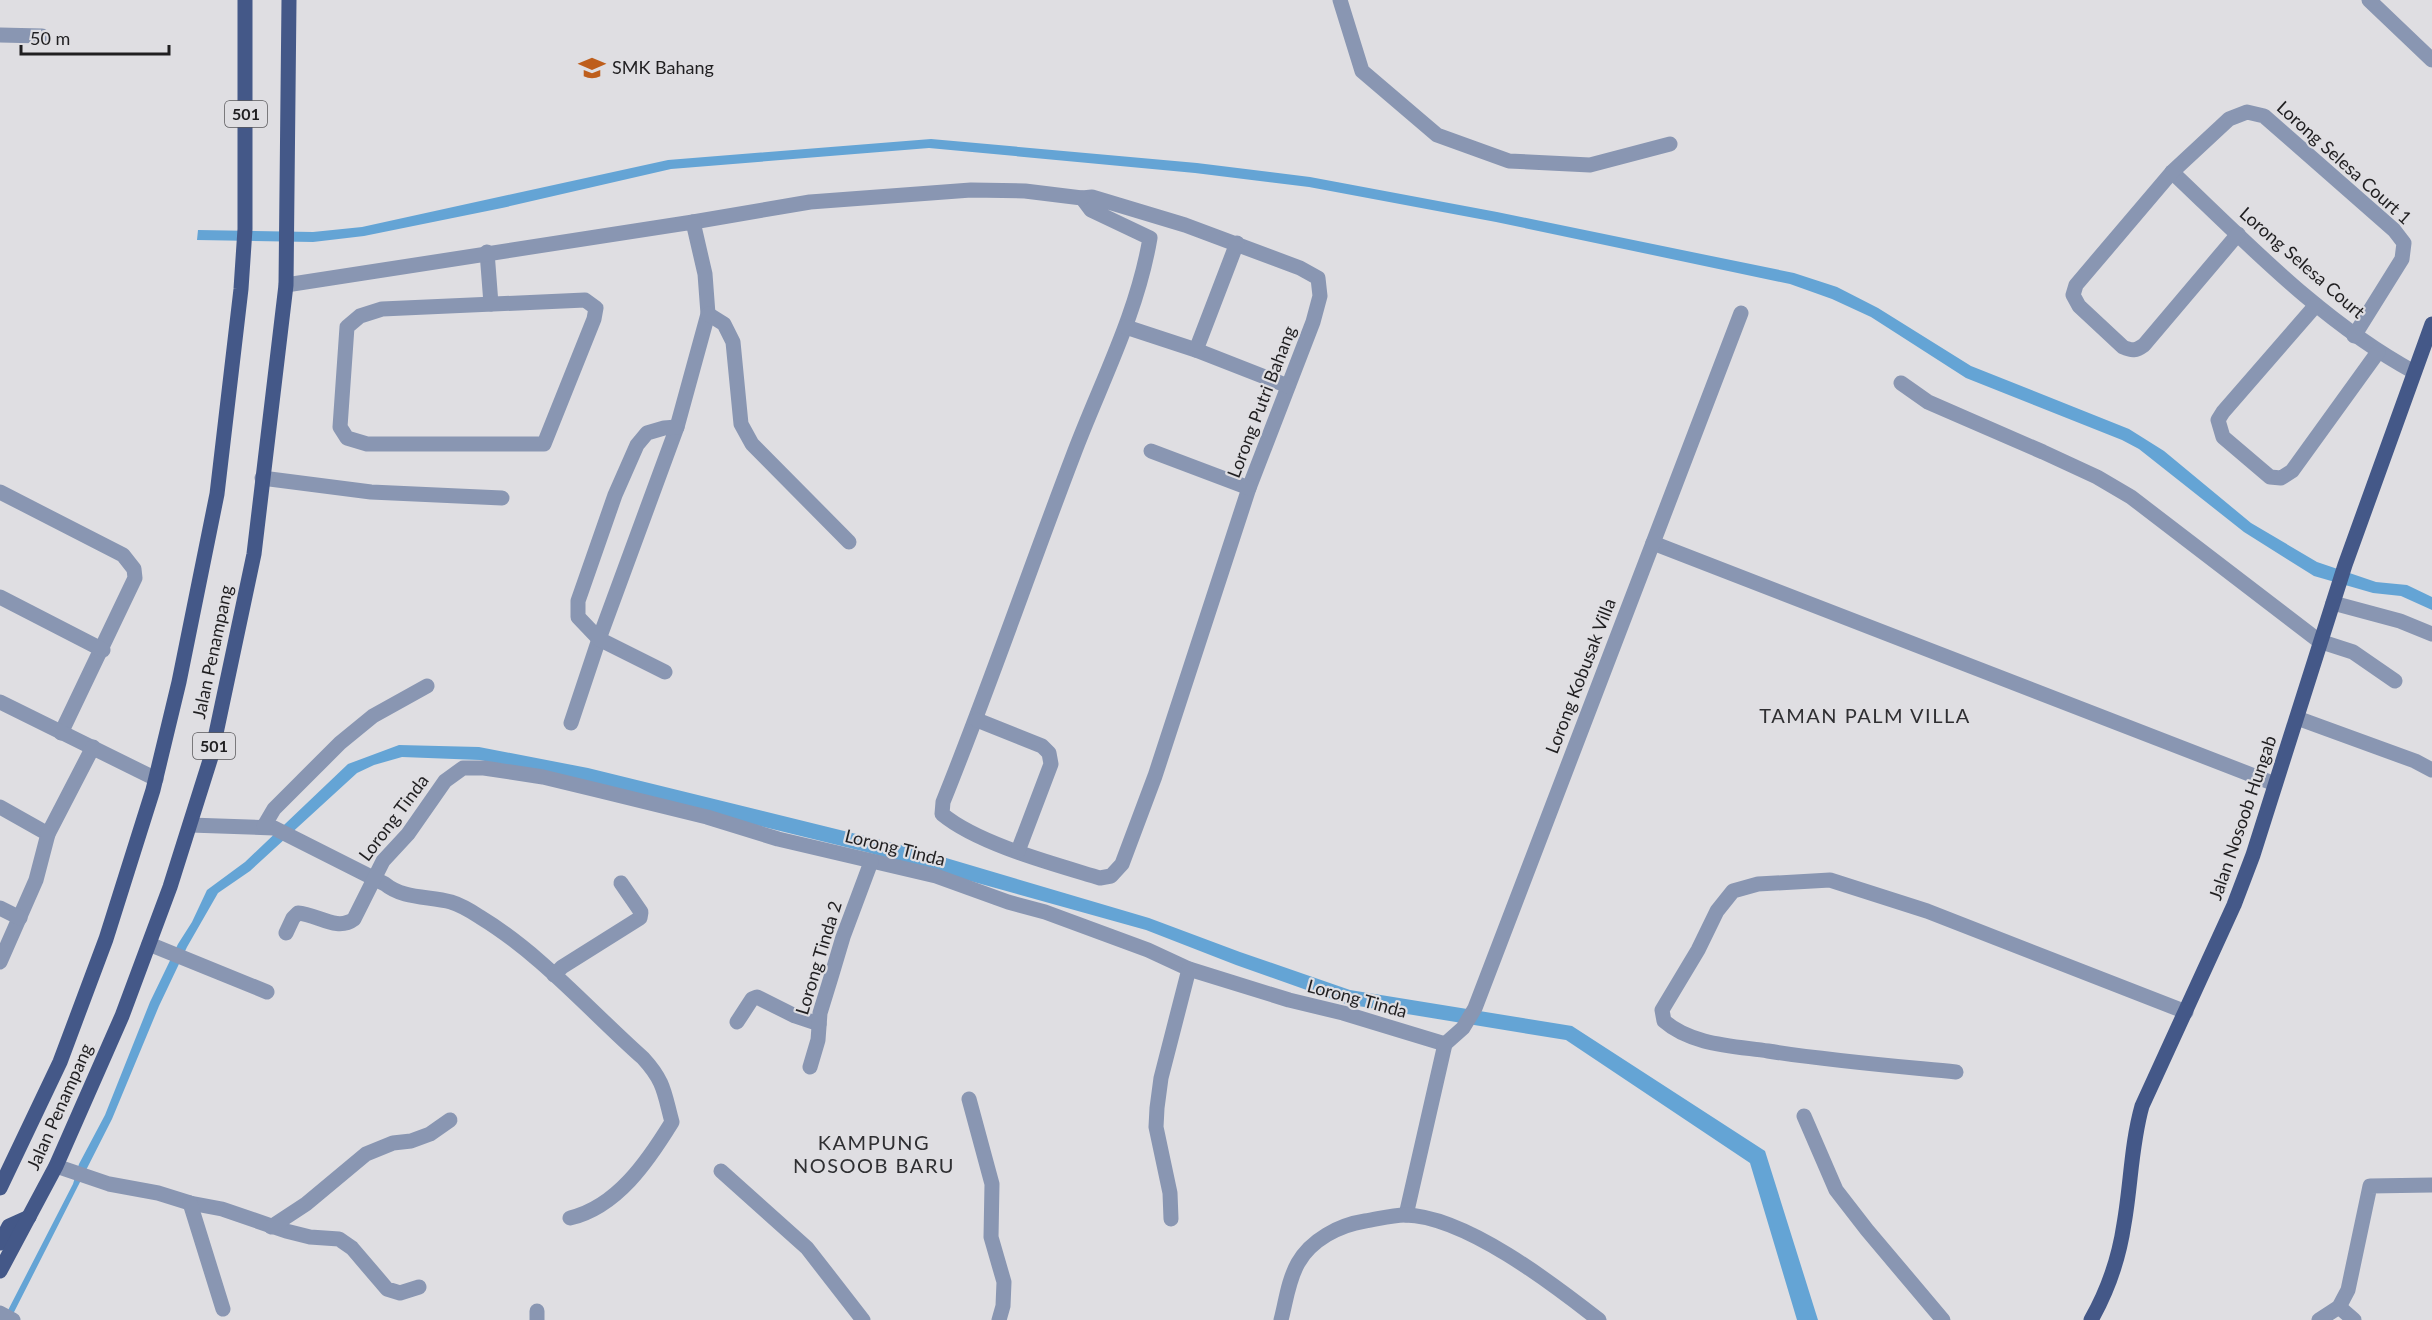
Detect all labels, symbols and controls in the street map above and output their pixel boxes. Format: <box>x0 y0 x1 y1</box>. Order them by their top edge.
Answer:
scale bar <box>21 18 170 56</box>
text: 50 m <box>30 27 70 49</box>
school or university icon: SMK Bahang <box>577 53 607 83</box>
place label: SMK Bahang <box>612 56 714 78</box>
street label: Lorong Selesa Court 1 <box>2273 96 2417 229</box>
road number: 501 <box>225 101 267 127</box>
street label: Lorong Selesa Court <box>2236 202 2370 323</box>
street label: Lorong Putri Bahang <box>1222 323 1300 481</box>
street label: Jalan Penampang <box>187 583 237 721</box>
street label: Lorong Kobusak Villa <box>1540 595 1620 756</box>
district label: TAMAN PALM VILLA <box>1759 703 1971 727</box>
street label: Jalan Nosoob Hungab <box>2204 732 2281 903</box>
road number: 501 <box>193 733 235 759</box>
street label: Lorong Tinda <box>354 770 433 865</box>
street label: Lorong Tinda <box>843 824 948 870</box>
street label: Lorong Tinda 2 <box>790 898 846 1017</box>
street label: Lorong Tinda <box>1305 974 1410 1022</box>
street label: Jalan Penampang <box>21 1040 97 1173</box>
district label: KAMPUNG NOSOOB BARU <box>793 1130 955 1177</box>

